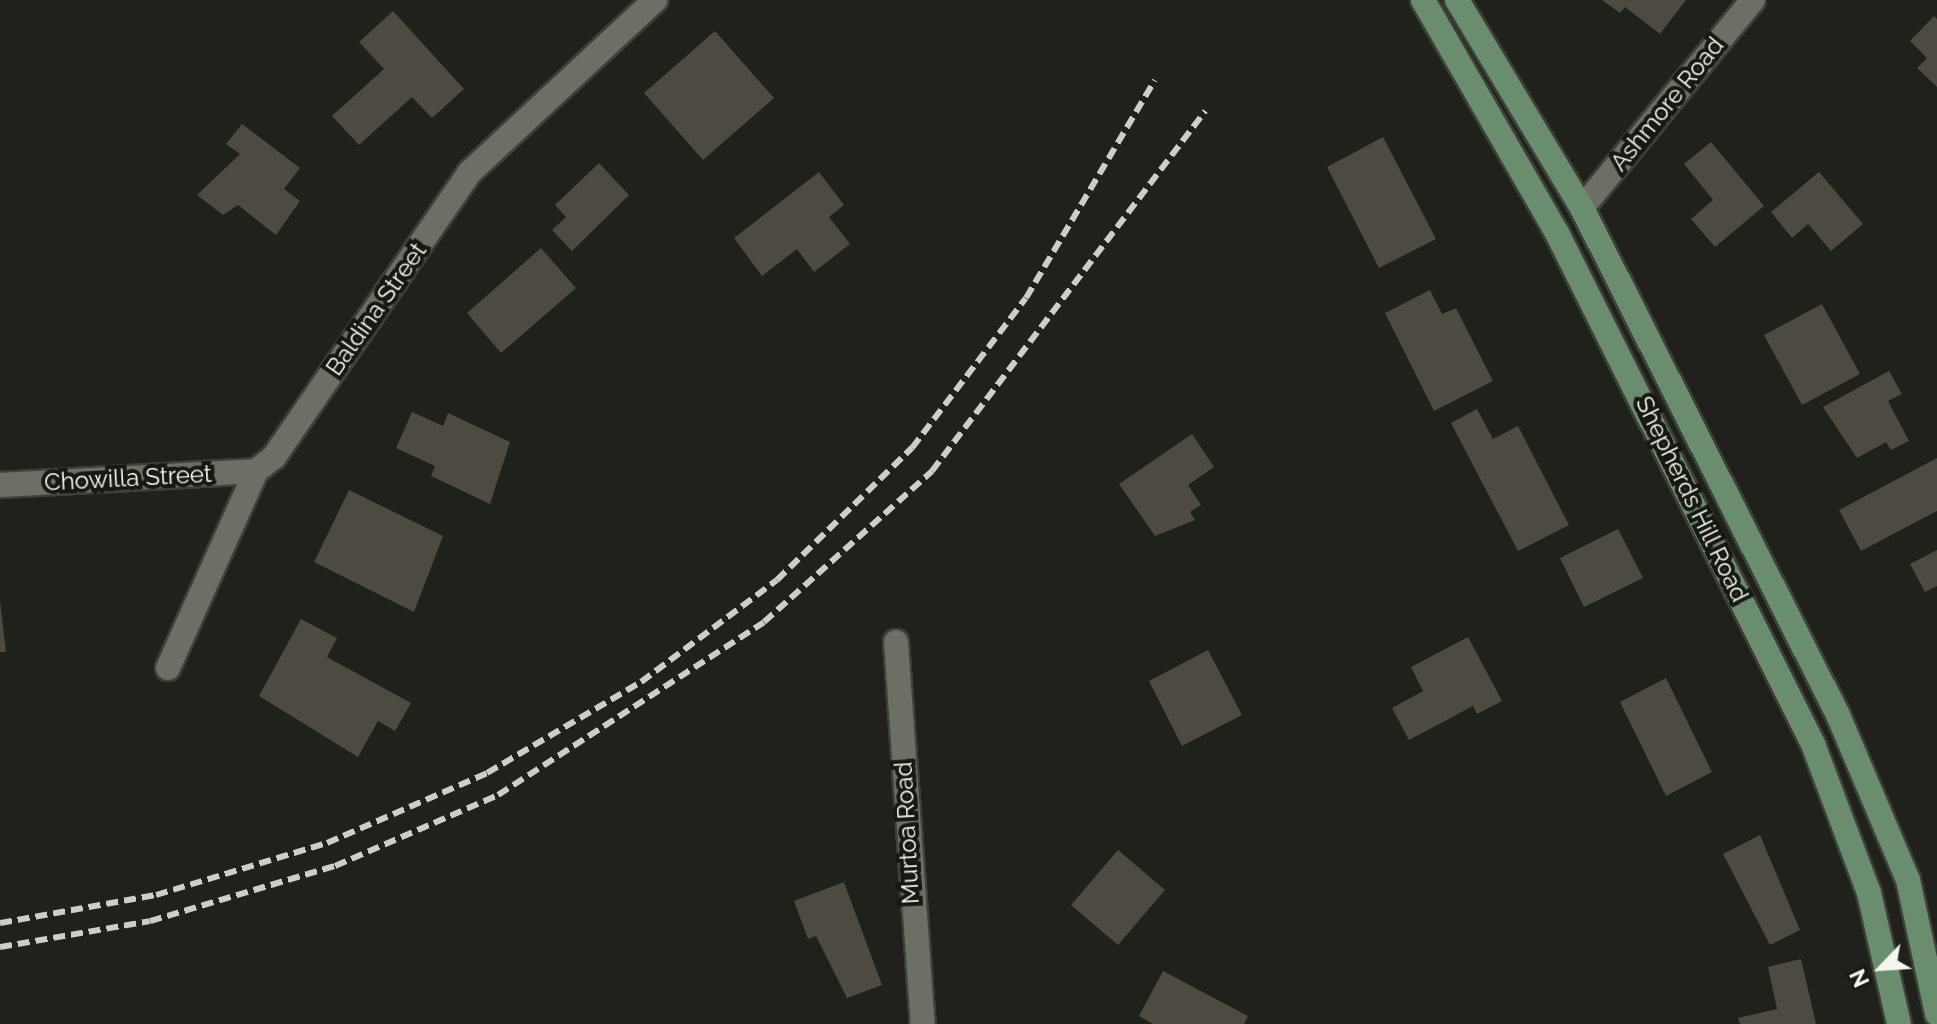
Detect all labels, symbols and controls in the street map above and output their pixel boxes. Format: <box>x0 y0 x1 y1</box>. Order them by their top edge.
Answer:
street label: Ashmore Road <box>1604 31 1730 177</box>
street label: Baldina Street <box>320 237 432 381</box>
street label: Shepherds Hill Road <box>1630 391 1754 607</box>
street label: Chowilla Street <box>43 459 213 497</box>
street label: Murtoa Road <box>889 761 925 905</box>
north arrow <box>1841 928 1921 1008</box>
text: N <box>1844 965 1875 991</box>

